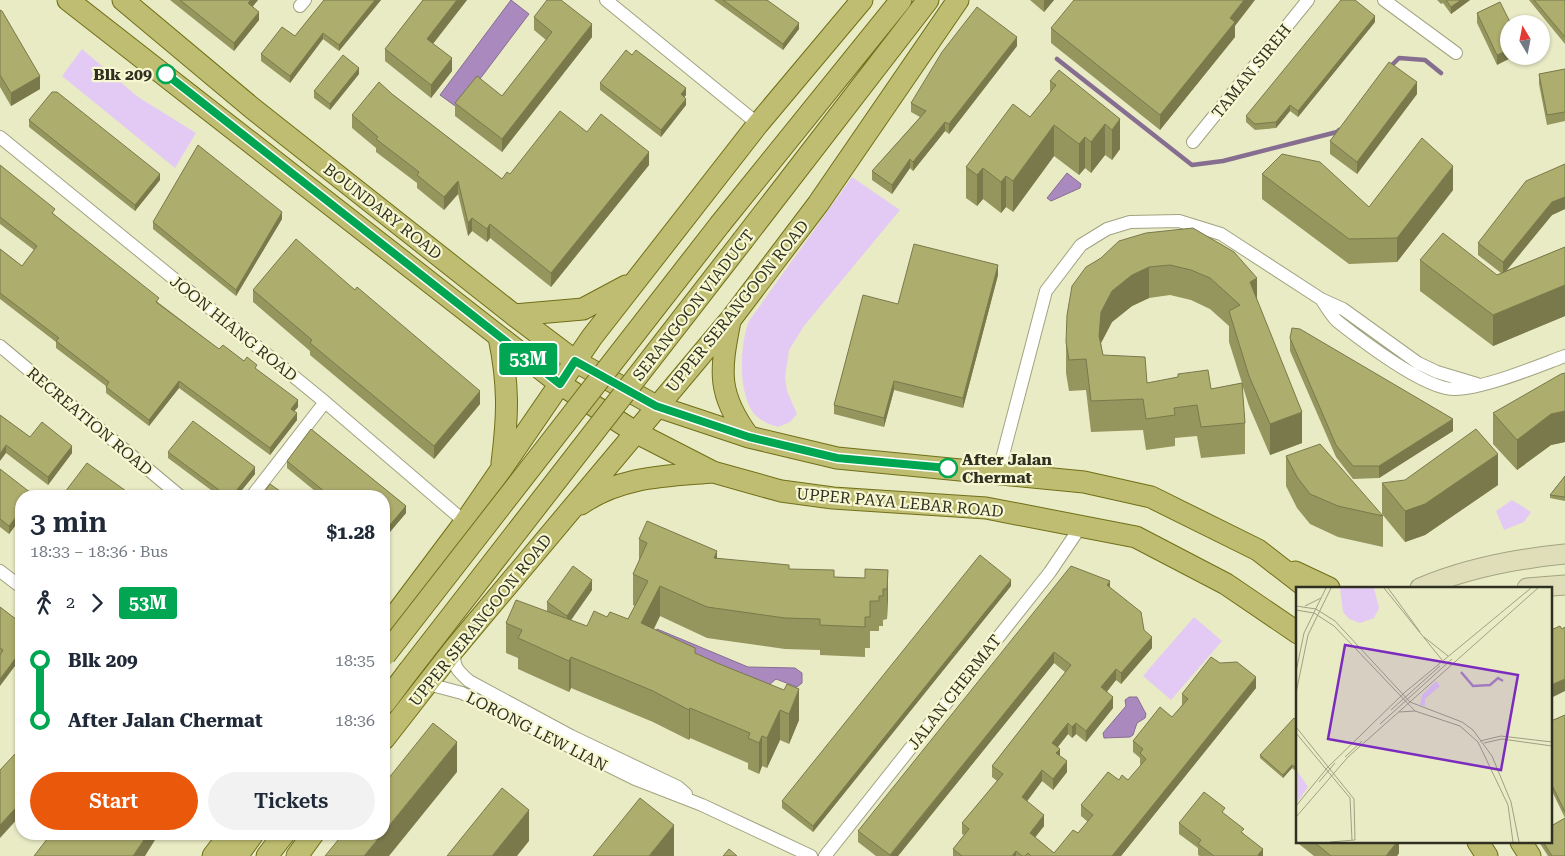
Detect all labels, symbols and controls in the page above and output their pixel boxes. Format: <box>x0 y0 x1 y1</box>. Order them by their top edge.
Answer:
north arrow <box>1500 15 1550 65</box>
map controls <box>1500 15 1550 65</box>
street label: TAMAN SIREH <box>1208 21 1295 122</box>
marker: Blk 209 <box>156 64 176 84</box>
place label: Blk 209 <box>93 65 152 84</box>
street label: BOUNDARY ROAD <box>320 159 446 263</box>
street label: UPPER SERANGOON ROAD <box>662 216 813 396</box>
street label: SERANGOON VIADUCT <box>629 226 758 384</box>
street label: JOON HIANG ROAD <box>166 271 301 385</box>
line badge: 53M <box>499 343 557 375</box>
text: 53M <box>509 348 547 369</box>
street label: RECREATION ROAD <box>23 363 156 479</box>
place label: After Jalan Chermat <box>962 450 1052 487</box>
marker: After Jalan Chermat <box>938 458 958 478</box>
street label: UPPER PAYA LEBAR ROAD <box>796 484 1004 521</box>
text: 3 min <box>30 506 107 539</box>
text: $1.28 <box>326 521 375 544</box>
street label: UPPER SERANGOON ROAD <box>405 530 556 710</box>
text: 18:33 – 18:36 · Bus <box>30 542 168 561</box>
inset map <box>1296 587 1552 844</box>
icon: walk <box>30 589 58 617</box>
icon: forward <box>83 589 111 617</box>
text: 53M <box>129 592 167 613</box>
text: 2 <box>66 593 75 612</box>
street label: JALAN CHERMAT <box>904 631 1005 754</box>
text: Blk 209 <box>68 649 138 672</box>
text: 18:35 <box>335 651 375 670</box>
street label: LORONG LEW LIAN <box>463 688 611 775</box>
text: After Jalan Chermat <box>68 709 263 732</box>
text: 18:36 <box>335 711 375 730</box>
button: Start <box>30 772 198 830</box>
button: Tickets <box>208 772 375 830</box>

